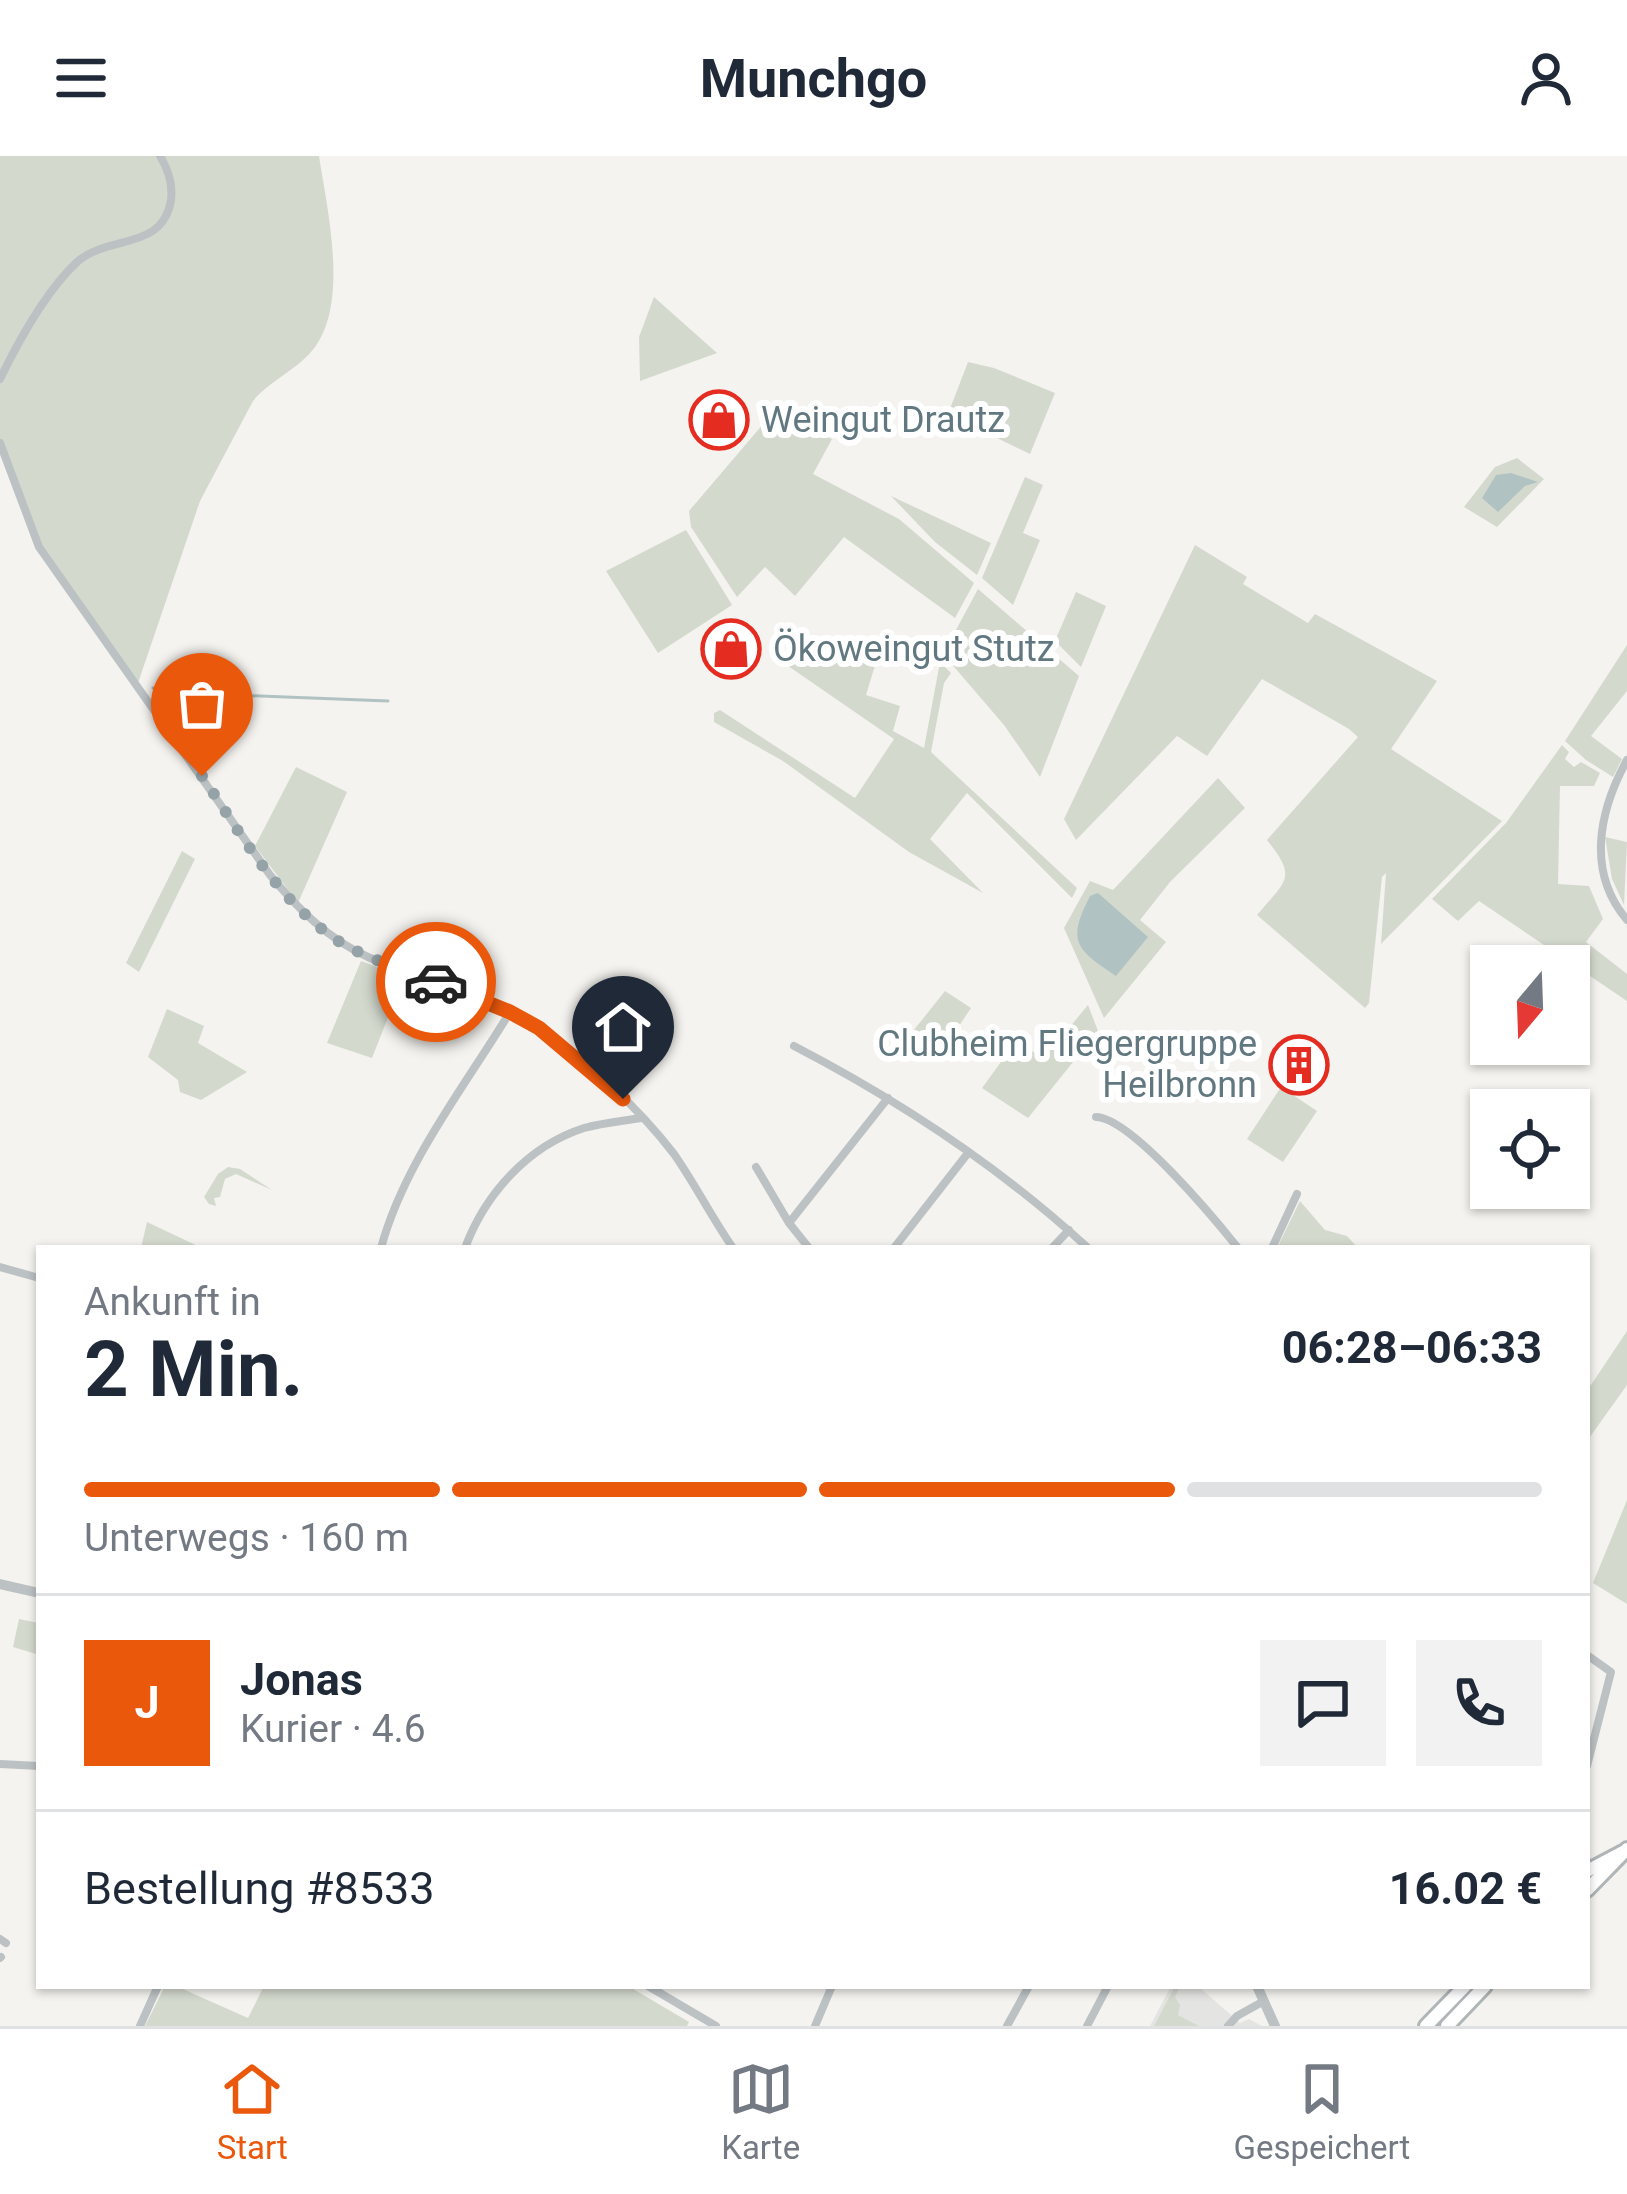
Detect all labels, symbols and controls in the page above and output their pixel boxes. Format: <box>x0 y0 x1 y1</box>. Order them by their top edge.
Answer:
icon: menu <box>48 45 114 111</box>
icon: person <box>1513 45 1579 111</box>
text: Munchgo <box>700 47 927 110</box>
shop icon: Weingut Drautz <box>688 389 750 451</box>
place label: Weingut Drautz <box>761 399 1005 441</box>
shop icon: Ökoweingut Stutz <box>700 618 762 680</box>
place label: Ökoweingut Stutz <box>773 628 1055 670</box>
pin <box>151 653 253 776</box>
icon: bag <box>169 671 235 737</box>
courier <box>376 922 496 1042</box>
north arrow <box>1470 945 1590 1065</box>
map controls <box>1470 945 1590 1209</box>
icon: car <box>403 949 469 1015</box>
pin <box>572 976 674 1099</box>
icon: home <box>590 994 656 1060</box>
place label: Clubheim Fliegergruppe Heilbronn <box>877 1023 1257 1106</box>
building icon: Clubheim Fliegergruppe Heilbronn <box>1268 1034 1330 1096</box>
button: locate <box>1470 1089 1590 1209</box>
text: Ankunft in <box>84 1279 261 1325</box>
text: 06:28–06:33 <box>1282 1321 1542 1374</box>
text: 2 Min. <box>84 1324 303 1415</box>
text: Unterwegs · 160 m <box>84 1515 409 1561</box>
button: chat <box>1260 1640 1386 1766</box>
button: phone <box>1416 1640 1542 1766</box>
text: Jonas <box>240 1653 363 1706</box>
text: J <box>134 1676 160 1729</box>
text: Kurier · 4.6 <box>240 1706 426 1752</box>
text: Bestellung #8533 <box>84 1862 435 1915</box>
text: 16.02 € <box>1389 1862 1542 1915</box>
tab: Start <box>217 2056 288 2167</box>
tab: Karte <box>721 2056 800 2167</box>
tab: Gespeichert <box>1234 2056 1410 2167</box>

